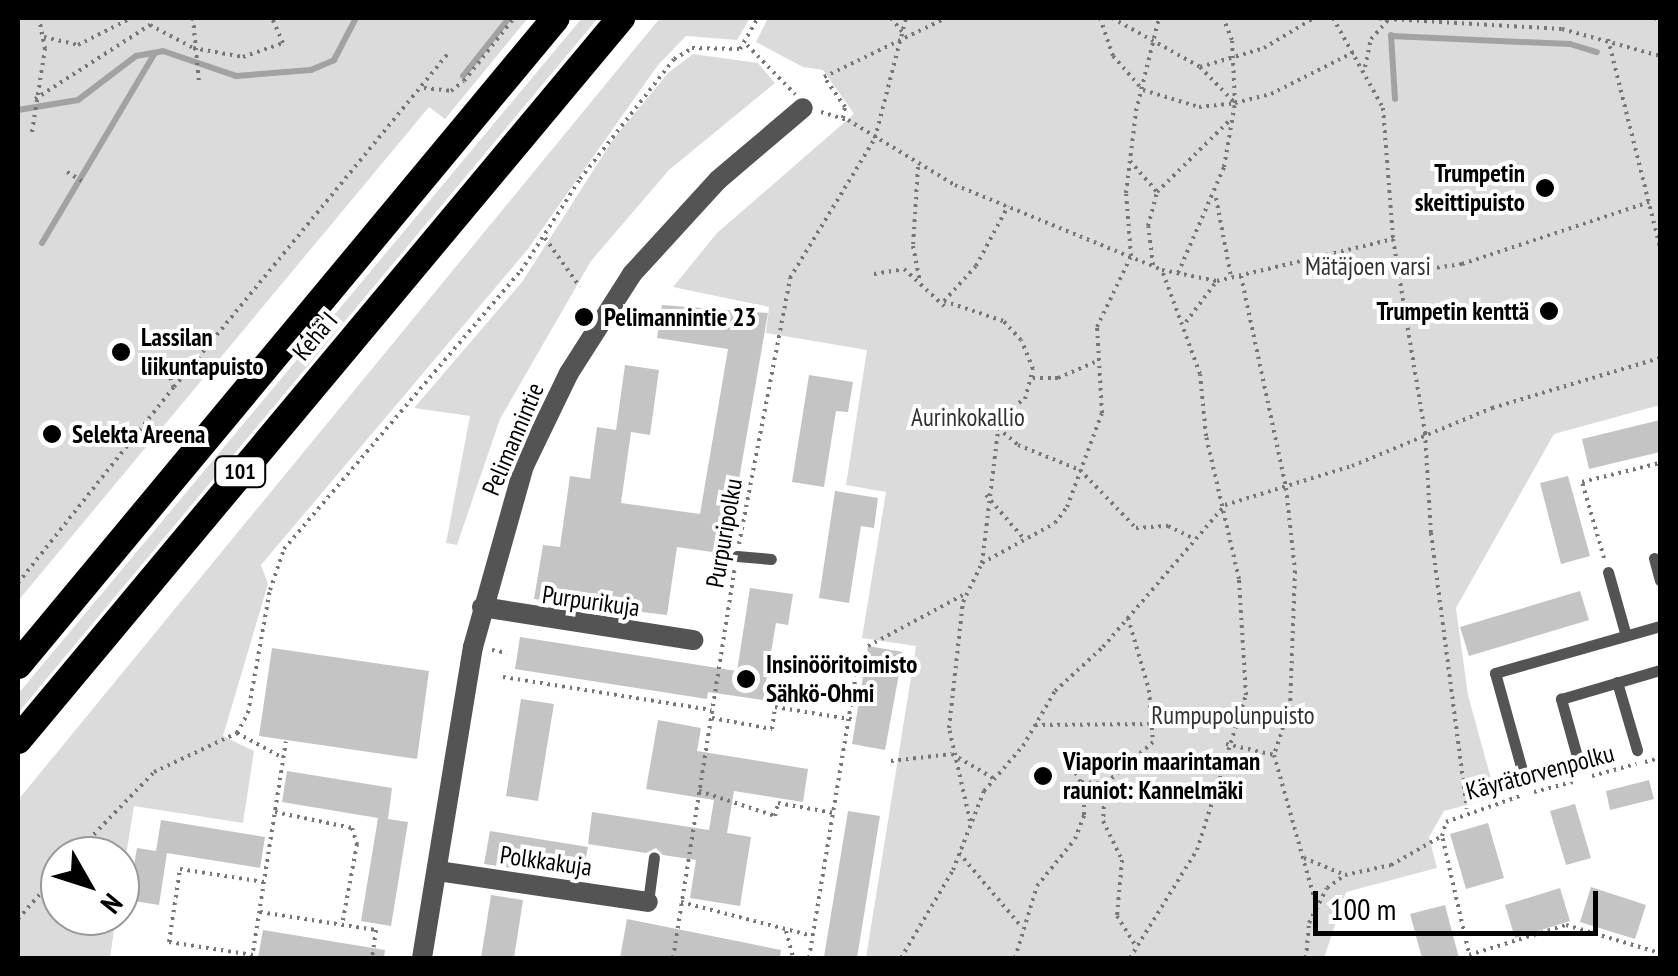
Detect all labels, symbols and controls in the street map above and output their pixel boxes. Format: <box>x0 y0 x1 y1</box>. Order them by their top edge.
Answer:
place label: Trumpetin skeittipuisto <box>1415 159 1525 218</box>
marker: Trumpetin skeittipuisto <box>1534 177 1556 199</box>
park label: Mätäjoen varsi <box>1305 251 1431 281</box>
place label: Trumpetin kenttä <box>1376 296 1529 326</box>
marker: Trumpetin kenttä <box>1538 300 1560 322</box>
place label: Pelimannintie 23 <box>604 302 756 332</box>
street label: Kehä I <box>286 306 344 366</box>
marker: Pelimannintie 23 <box>573 306 595 328</box>
place label: Lassilan liikuntapuisto <box>141 323 264 382</box>
marker: Lassilan liikuntapuisto <box>110 341 132 363</box>
street label: Pelimannintie <box>476 378 550 500</box>
park label: Aurinkokallio <box>911 402 1025 432</box>
place label: Selekta Areena <box>72 419 206 449</box>
marker: Selekta Areena <box>41 423 63 445</box>
road number: 101 <box>212 455 268 489</box>
street label: Purpuripolku <box>700 476 748 590</box>
street label: Purpurikuja <box>540 579 642 623</box>
place label: Insinööritoimisto Sähkö-Ohmi <box>766 650 917 709</box>
marker: Insinööritoimisto Sähkö-Ohmi <box>735 668 757 690</box>
park label: Rumpupolunpuisto <box>1151 700 1315 730</box>
street label: Käyrätorvenpolku <box>1463 738 1617 806</box>
place label: Viaporin maarintaman rauniot: Kannelmäki <box>1063 747 1260 806</box>
marker: Viaporin maarintaman rauniot: Kannelmäki <box>1032 765 1054 787</box>
north arrow <box>40 836 140 936</box>
street label: Polkkakuja <box>498 840 594 882</box>
scale bar <box>1318 871 1603 933</box>
text: N <box>93 886 131 921</box>
text: 100 m <box>1330 889 1396 928</box>

